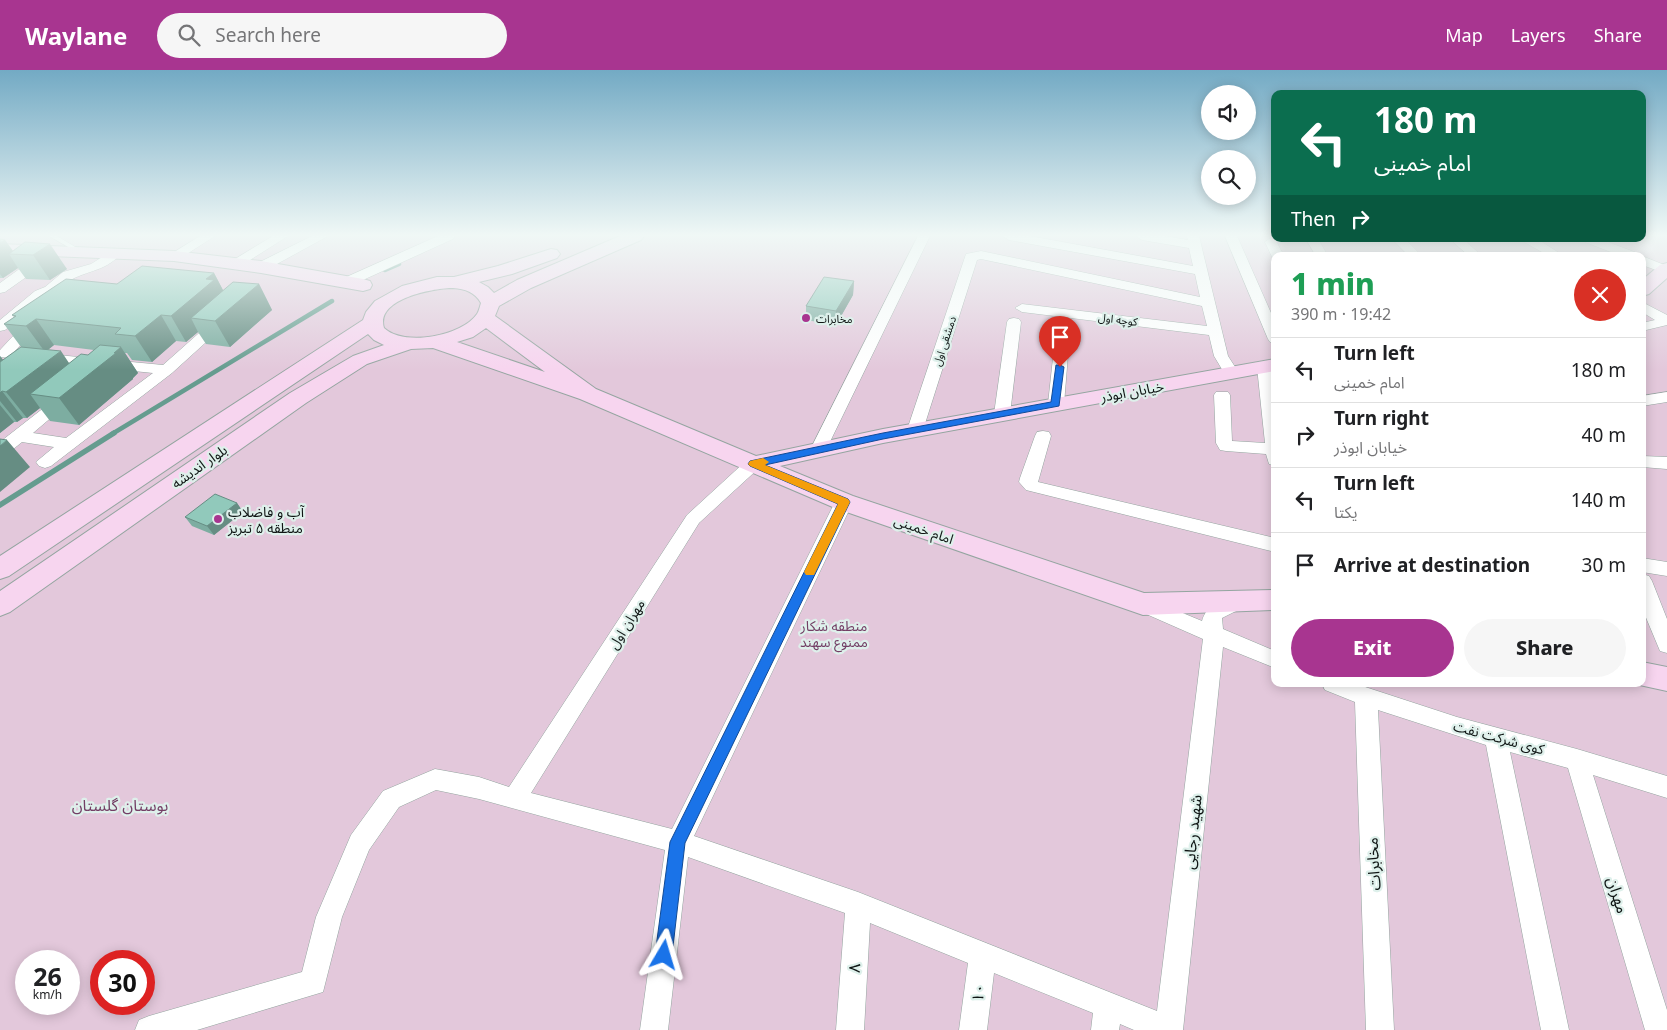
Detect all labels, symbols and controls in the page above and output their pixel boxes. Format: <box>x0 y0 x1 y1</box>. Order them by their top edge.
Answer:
search box <box>157 13 507 58</box>
text: Waylane <box>25 19 127 52</box>
icon: search <box>175 21 203 49</box>
text: Search here <box>215 22 321 48</box>
text: Map <box>1445 23 1483 47</box>
text: Layers <box>1511 23 1566 47</box>
text: Share <box>1594 23 1642 47</box>
map controls <box>1201 85 1256 205</box>
button: sound <box>1201 85 1256 140</box>
text: 180 m <box>1374 96 1477 143</box>
icon: left <box>1291 110 1356 175</box>
text: امام خمینی <box>1374 147 1471 177</box>
button: search <box>1201 150 1256 205</box>
icon: right <box>1346 205 1374 233</box>
text: Then <box>1291 206 1336 232</box>
text: 1 min <box>1291 263 1375 304</box>
button: close <box>1574 269 1626 321</box>
text: 390 m · 19:42 <box>1291 303 1391 325</box>
street label: کوچه اول <box>1097 309 1139 330</box>
place label: مخابرات <box>816 311 853 326</box>
marker: مخابرات <box>800 312 812 324</box>
street label: دمشقی اول <box>929 314 959 368</box>
pin <box>1039 316 1081 367</box>
icon: arrive <box>1046 323 1074 351</box>
text: Turn left <box>1334 340 1415 366</box>
icon: left <box>1291 356 1319 384</box>
text: 180 m <box>1571 357 1626 383</box>
text: امام خمینی <box>1334 371 1405 393</box>
street label: خیابان ابوذر <box>1098 376 1165 406</box>
text: Turn right <box>1334 405 1429 431</box>
icon: right <box>1291 421 1319 449</box>
text: 40 m <box>1582 422 1626 448</box>
text: خیابان ابوذر <box>1334 436 1407 458</box>
street label: بلوار اندیشه <box>167 440 231 492</box>
text: Turn left <box>1334 470 1415 496</box>
icon: left <box>1291 486 1319 514</box>
text: 140 m <box>1571 487 1626 513</box>
text: یکتا <box>1334 501 1358 523</box>
place label: آب و فاضلاب منطقه ۵ تبریز <box>227 502 305 537</box>
street label: امام خمینی <box>891 510 956 550</box>
marker: آب و فاضلاب منطقه ۵ تبریز <box>212 513 224 525</box>
icon: arrive <box>1291 551 1319 579</box>
text: Arrive at destination <box>1334 552 1530 578</box>
text: 30 m <box>1582 552 1626 578</box>
street label: مهران اول <box>603 595 649 653</box>
park label: منطقه شکار ممنوع سهند <box>800 616 868 653</box>
button: Exit <box>1291 619 1454 677</box>
button: Share <box>1464 619 1626 677</box>
street label: کوی شرکت نفت <box>1451 716 1547 758</box>
street label: شهید رجایی <box>1177 793 1207 871</box>
park label: بوستان گلستان <box>72 794 168 816</box>
street label: مخابرات <box>1361 837 1385 891</box>
street label: مهران <box>1602 874 1634 916</box>
position arrow <box>637 928 689 980</box>
speed limit sign: 30 <box>90 950 155 1015</box>
text: 26 <box>33 959 62 993</box>
street label: ۸ <box>843 963 865 973</box>
street label: ۱۰ <box>966 983 990 1003</box>
text: km/h <box>33 986 62 1003</box>

